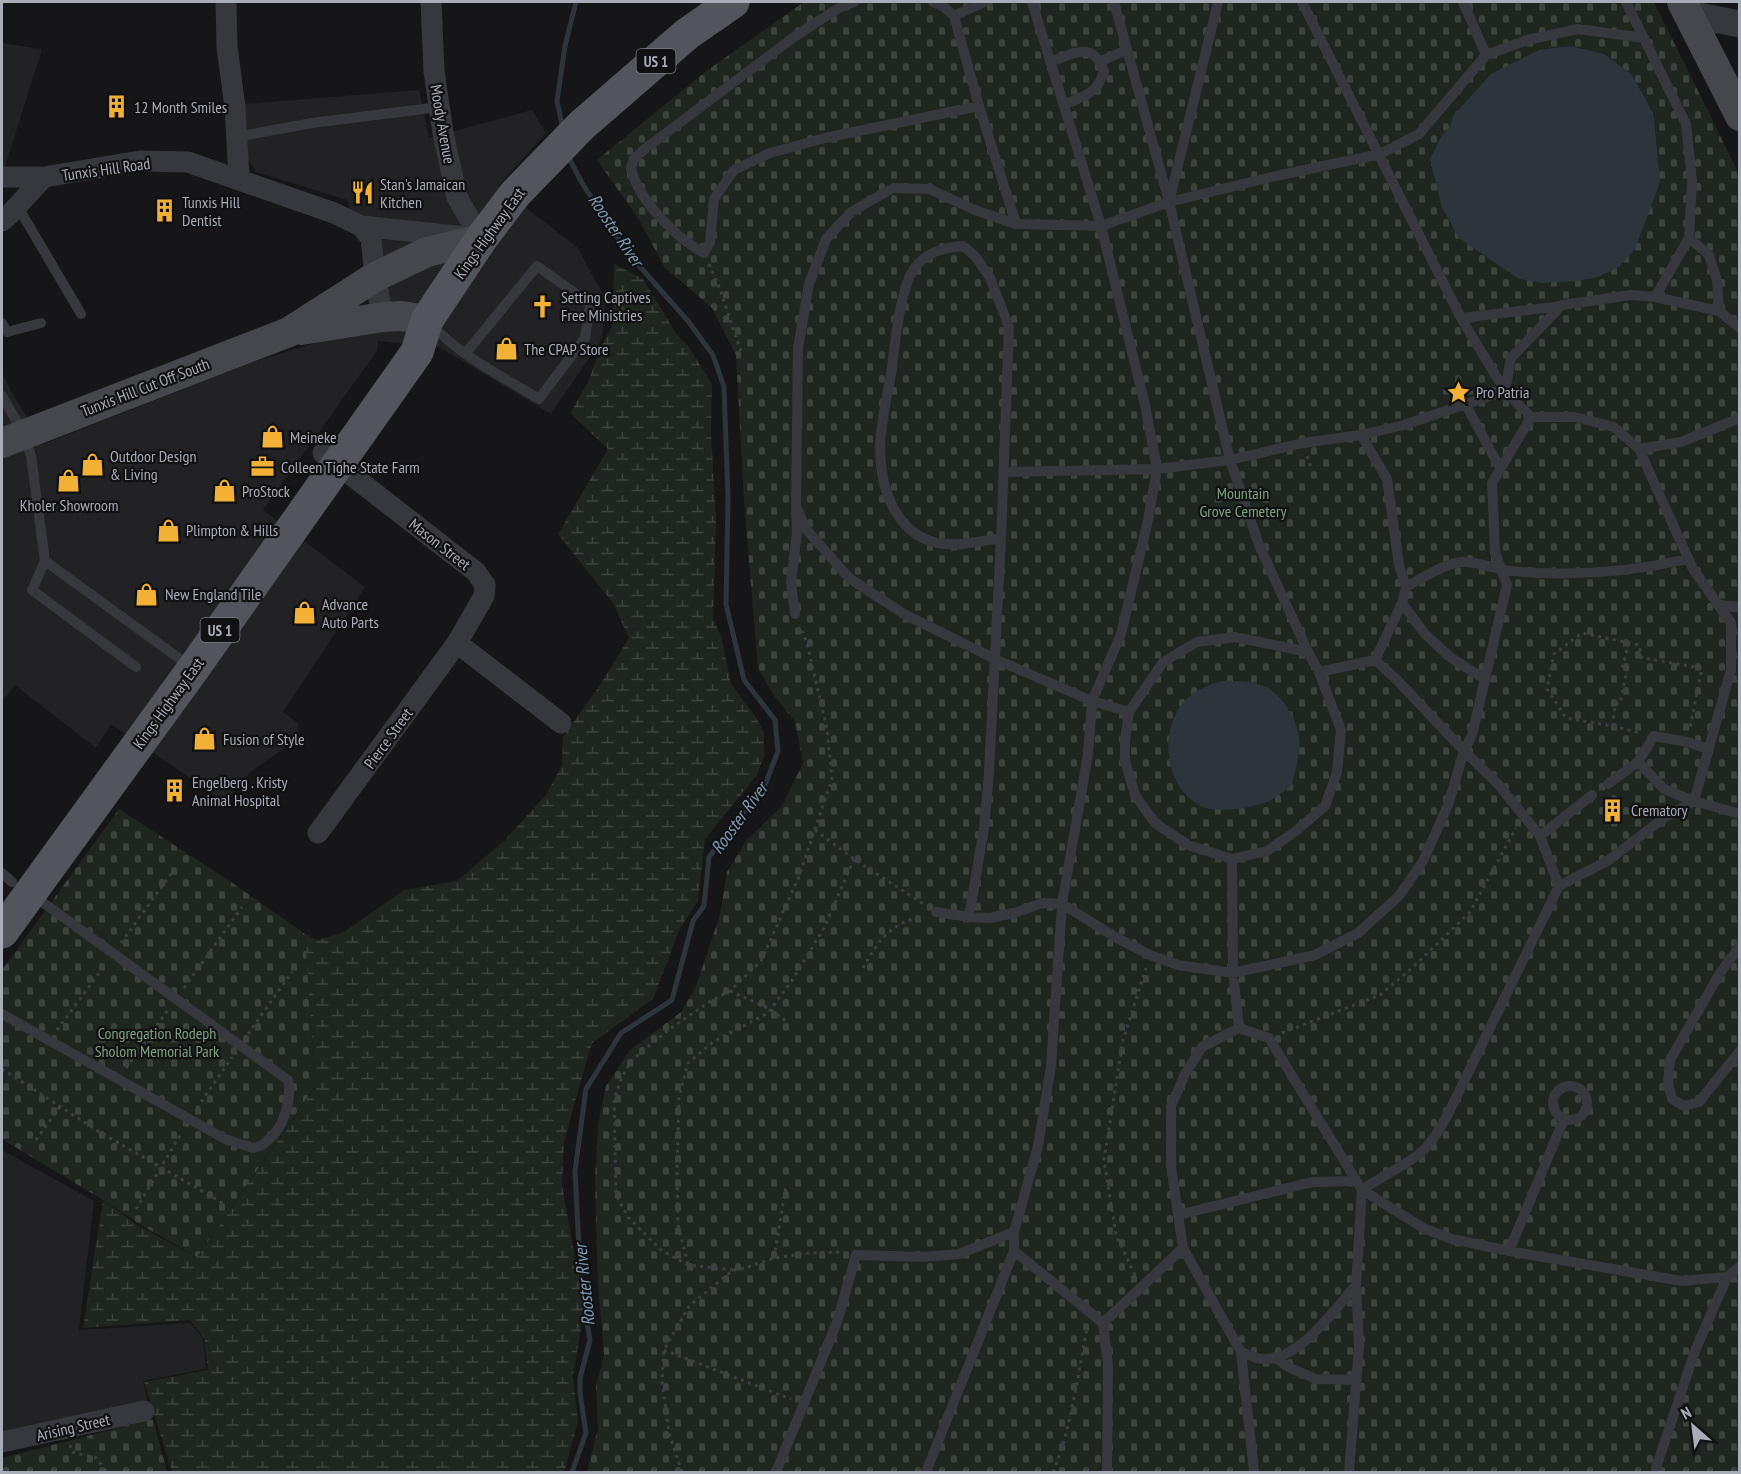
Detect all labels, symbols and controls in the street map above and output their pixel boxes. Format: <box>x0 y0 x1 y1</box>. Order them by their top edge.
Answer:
road number: US 1 <box>636 49 676 73</box>
street label: Moody Avenue <box>426 83 460 165</box>
building icon: 12 Month Smiles <box>103 94 129 120</box>
place label: 12 Month Smiles <box>134 97 227 117</box>
street label: Tunxis Hill Road <box>61 153 151 185</box>
place label: Stan's Jamaican Kitchen <box>380 174 465 212</box>
restaurant icon: Stan's Jamaican Kitchen <box>349 180 375 206</box>
street label: Kings Highway East <box>449 183 529 283</box>
water label: Rooster River <box>583 189 650 273</box>
place label: Tunxis Hill Dentist <box>182 192 240 230</box>
building icon: Tunxis Hill Dentist <box>151 198 177 224</box>
place label: Setting Captives Free Ministries <box>561 287 651 325</box>
church icon: Setting Captives Free Ministries <box>530 293 556 319</box>
shop icon: The CPAP Store <box>493 336 519 362</box>
place label: The CPAP Store <box>524 339 609 359</box>
street label: Tunxis Hill Cut Off South <box>78 353 212 421</box>
place icon: Pro Patria <box>1445 379 1471 405</box>
place label: Pro Patria <box>1476 382 1529 402</box>
shop icon: Meineke <box>259 424 285 450</box>
place label: Meineke <box>290 427 337 447</box>
place label: Outdoor Design & Living <box>110 446 196 484</box>
shop icon: Outdoor Design & Living <box>79 452 105 478</box>
office icon: Colleen Tighe State Farm <box>250 454 276 480</box>
place label: Colleen Tighe State Farm <box>281 457 420 477</box>
shop icon: Kholer Showroom <box>56 467 82 493</box>
shop icon: ProStock <box>211 478 237 504</box>
place label: ProStock <box>242 481 291 501</box>
park label: Mountain Grove Cemetery <box>1199 483 1287 521</box>
place label: Kholer Showroom <box>20 495 118 515</box>
street label: Mason Street <box>405 514 475 575</box>
shop icon: Plimpton & Hills <box>155 517 181 543</box>
place label: Plimpton & Hills <box>186 520 278 540</box>
shop icon: New England Tile <box>134 581 160 607</box>
place label: New England Tile <box>165 584 261 604</box>
place label: Advance Auto Parts <box>322 594 379 632</box>
shop icon: Advance Auto Parts <box>291 600 317 626</box>
road number: US 1 <box>200 618 240 642</box>
street label: Kings Highway East <box>128 653 208 753</box>
street label: Pierce Street <box>359 703 417 772</box>
shop icon: Fusion of Style <box>192 726 218 752</box>
place label: Fusion of Style <box>223 729 305 749</box>
place label: Engelberg . Kristy Animal Hospital <box>192 772 287 810</box>
water label: Rooster River <box>705 775 774 858</box>
building icon: Engelberg . Kristy Animal Hospital <box>161 778 187 804</box>
building icon: Crematory <box>1600 797 1626 823</box>
place label: Crematory <box>1631 800 1688 820</box>
park label: Congregation Rodeph Sholom Memorial Park <box>95 1023 220 1061</box>
water label: Rooster River <box>568 1240 600 1327</box>
north arrow <box>1663 1396 1723 1456</box>
text: N <box>1677 1402 1694 1424</box>
street label: Arising Street <box>34 1409 112 1445</box>

